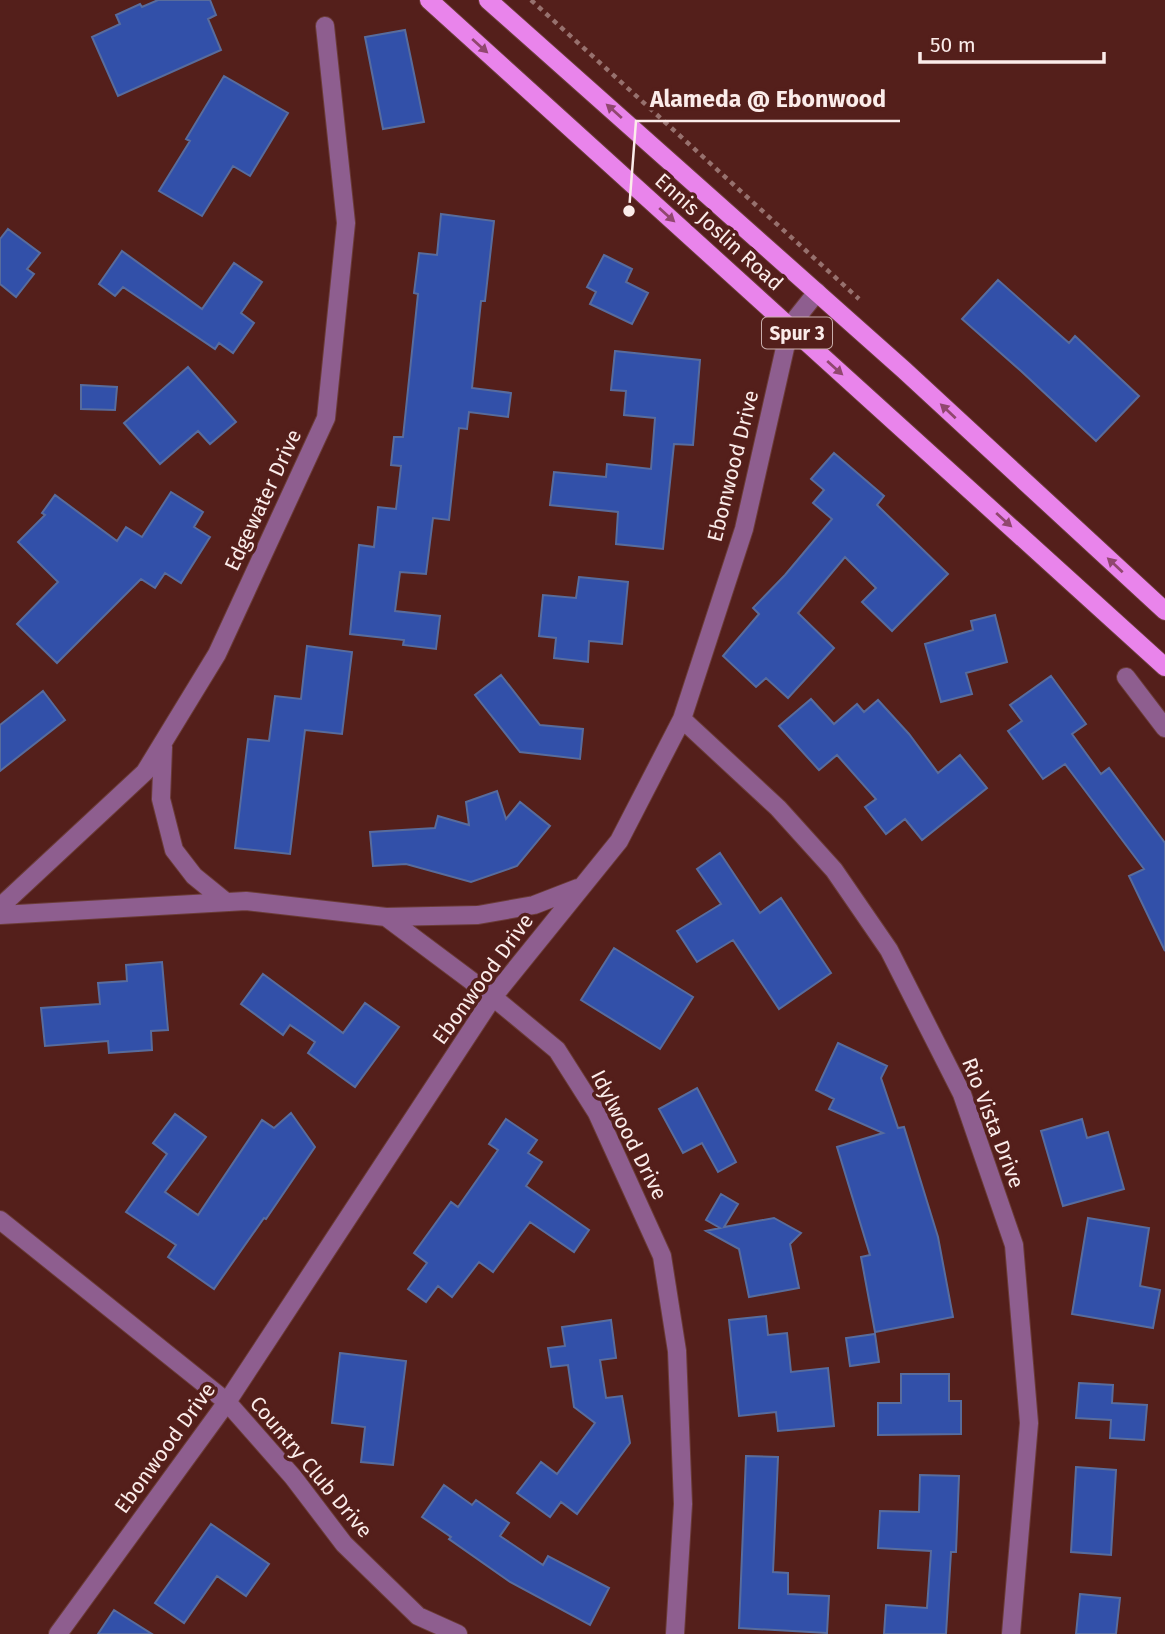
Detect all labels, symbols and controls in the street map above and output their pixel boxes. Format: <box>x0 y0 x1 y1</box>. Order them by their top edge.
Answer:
scale bar <box>920 21 1104 65</box>
text: 50 m <box>930 32 976 58</box>
one-way arrow <box>471 38 489 54</box>
callout: Alameda @ Ebonwood <box>636 77 900 121</box>
text: Alameda @ Ebonwood <box>649 85 886 113</box>
one-way arrow <box>606 104 623 120</box>
street label: Ennis Joslin Road <box>649 168 789 296</box>
one-way arrow <box>658 207 676 223</box>
road number: Spur 3 <box>762 318 832 348</box>
one-way arrow <box>826 359 843 375</box>
street label: Ebonwood Drive <box>702 388 764 544</box>
one-way arrow <box>940 403 957 419</box>
street label: Edgewater Drive <box>219 425 307 575</box>
one-way arrow <box>995 512 1013 528</box>
one-way arrow <box>1106 557 1124 573</box>
street label: Ebonwood Drive <box>427 909 539 1049</box>
street label: Rio Vista Drive <box>956 1054 1030 1192</box>
street label: Idylwood Drive <box>585 1066 673 1204</box>
street label: Ebonwood Drive <box>109 1378 221 1518</box>
street label: Country Club Drive <box>244 1391 378 1543</box>

